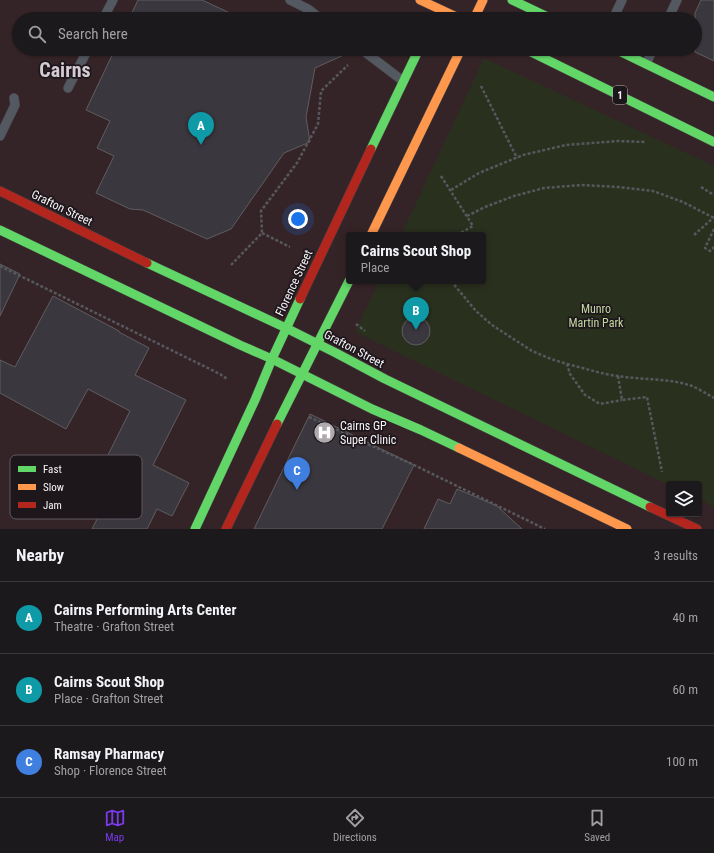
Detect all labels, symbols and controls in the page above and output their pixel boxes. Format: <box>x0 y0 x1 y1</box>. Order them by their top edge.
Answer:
search box <box>12 12 702 56</box>
icon: search <box>26 23 48 45</box>
text: Search here <box>58 25 128 43</box>
district label: Cairns <box>39 58 91 82</box>
road number: 1 <box>613 86 627 104</box>
pin: A <box>188 112 214 145</box>
street label: Grafton Street <box>29 187 95 229</box>
your location <box>288 209 308 229</box>
popup <box>346 232 486 284</box>
text: Cairns Scout Shop <box>361 242 471 260</box>
street label: Florence Street <box>273 247 316 318</box>
text: Place <box>361 260 389 275</box>
pin: B <box>403 297 429 330</box>
park label: Munro Martin Park <box>568 302 624 330</box>
street label: Grafton Street <box>321 327 387 371</box>
place label: Cairns GP Super Clinic <box>340 419 397 447</box>
hospital icon: Cairns GP Super Clinic <box>311 420 337 446</box>
legend <box>10 455 142 519</box>
pin: C <box>284 457 310 490</box>
text: Fast <box>43 463 62 476</box>
text: Slow <box>43 481 64 494</box>
map controls <box>666 481 702 517</box>
button: layers <box>666 481 702 517</box>
text: Jam <box>43 499 62 512</box>
text: Nearby <box>16 545 64 565</box>
text: 3 results <box>654 548 698 563</box>
text: Cairns Performing Arts Center <box>54 601 236 619</box>
text: A <box>25 610 33 625</box>
text: 40 m <box>672 610 698 625</box>
text: Theatre · Grafton Street <box>54 619 174 634</box>
text: Cairns Scout Shop <box>54 673 164 691</box>
text: B <box>25 682 33 697</box>
text: 60 m <box>672 682 698 697</box>
text: Place · Grafton Street <box>54 691 163 706</box>
text: Ramsay Pharmacy <box>54 745 164 763</box>
text: C <box>25 754 33 769</box>
text: 100 m <box>666 754 698 769</box>
text: Shop · Florence Street <box>54 763 167 778</box>
tab: Map <box>104 807 126 844</box>
tab: Directions <box>333 807 377 844</box>
tab: Saved <box>584 807 610 844</box>

